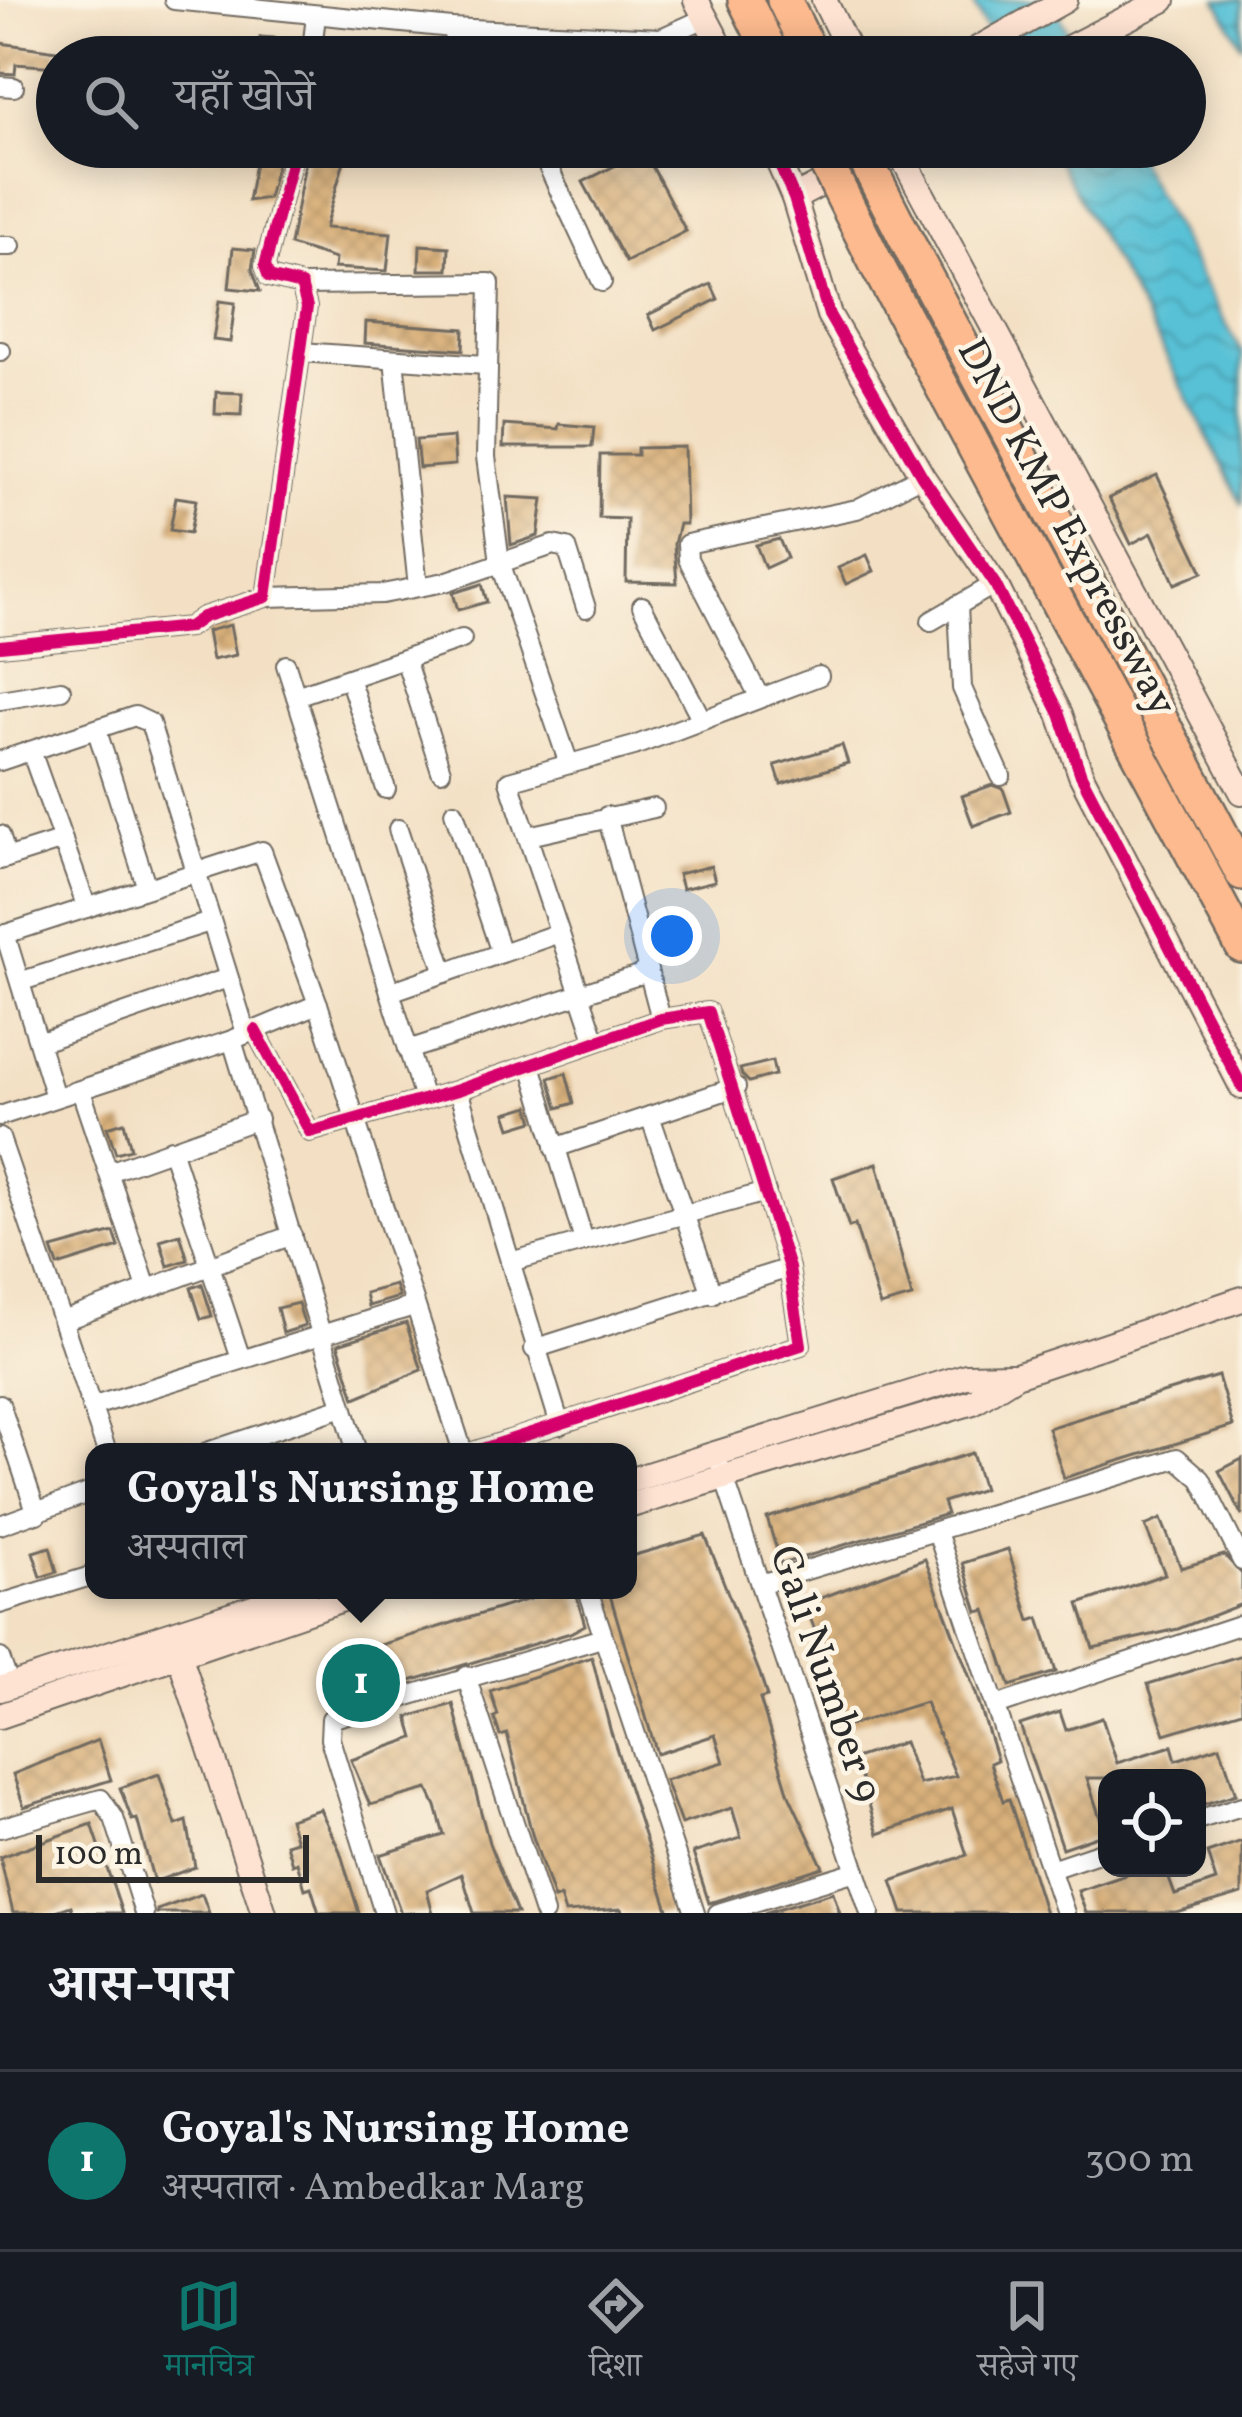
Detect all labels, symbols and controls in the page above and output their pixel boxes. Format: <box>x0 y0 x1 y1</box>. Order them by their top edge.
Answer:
search box <box>36 36 1206 168</box>
text: यहाँ खोजें <box>174 67 315 130</box>
icon: search <box>78 69 144 135</box>
street label: DND KMP Expressway <box>940 329 1190 728</box>
your location <box>642 906 702 966</box>
popup <box>85 1443 637 1599</box>
text: Goyal's Nursing Home <box>127 1459 595 1522</box>
text: अस्पताल <box>127 1522 246 1576</box>
street label: Gali Number 9 <box>752 1538 895 1811</box>
pin: 1 <box>322 1638 400 1728</box>
map controls <box>1098 1769 1206 1877</box>
button: locate <box>1098 1769 1206 1877</box>
scale bar <box>36 1829 309 1882</box>
text: 100 m <box>54 1833 143 1879</box>
text: आस-पास <box>48 1951 232 2022</box>
text: Goyal's Nursing Home <box>162 2099 629 2162</box>
text: 1 <box>79 2134 95 2188</box>
text: 300 m <box>1085 2134 1194 2188</box>
text: अस्पताल · Ambedkar Marg <box>162 2162 585 2216</box>
tab: मानचित्र <box>164 2273 254 2397</box>
tab: दिशा <box>583 2273 649 2397</box>
tab: सहेजे गए <box>977 2273 1078 2397</box>

